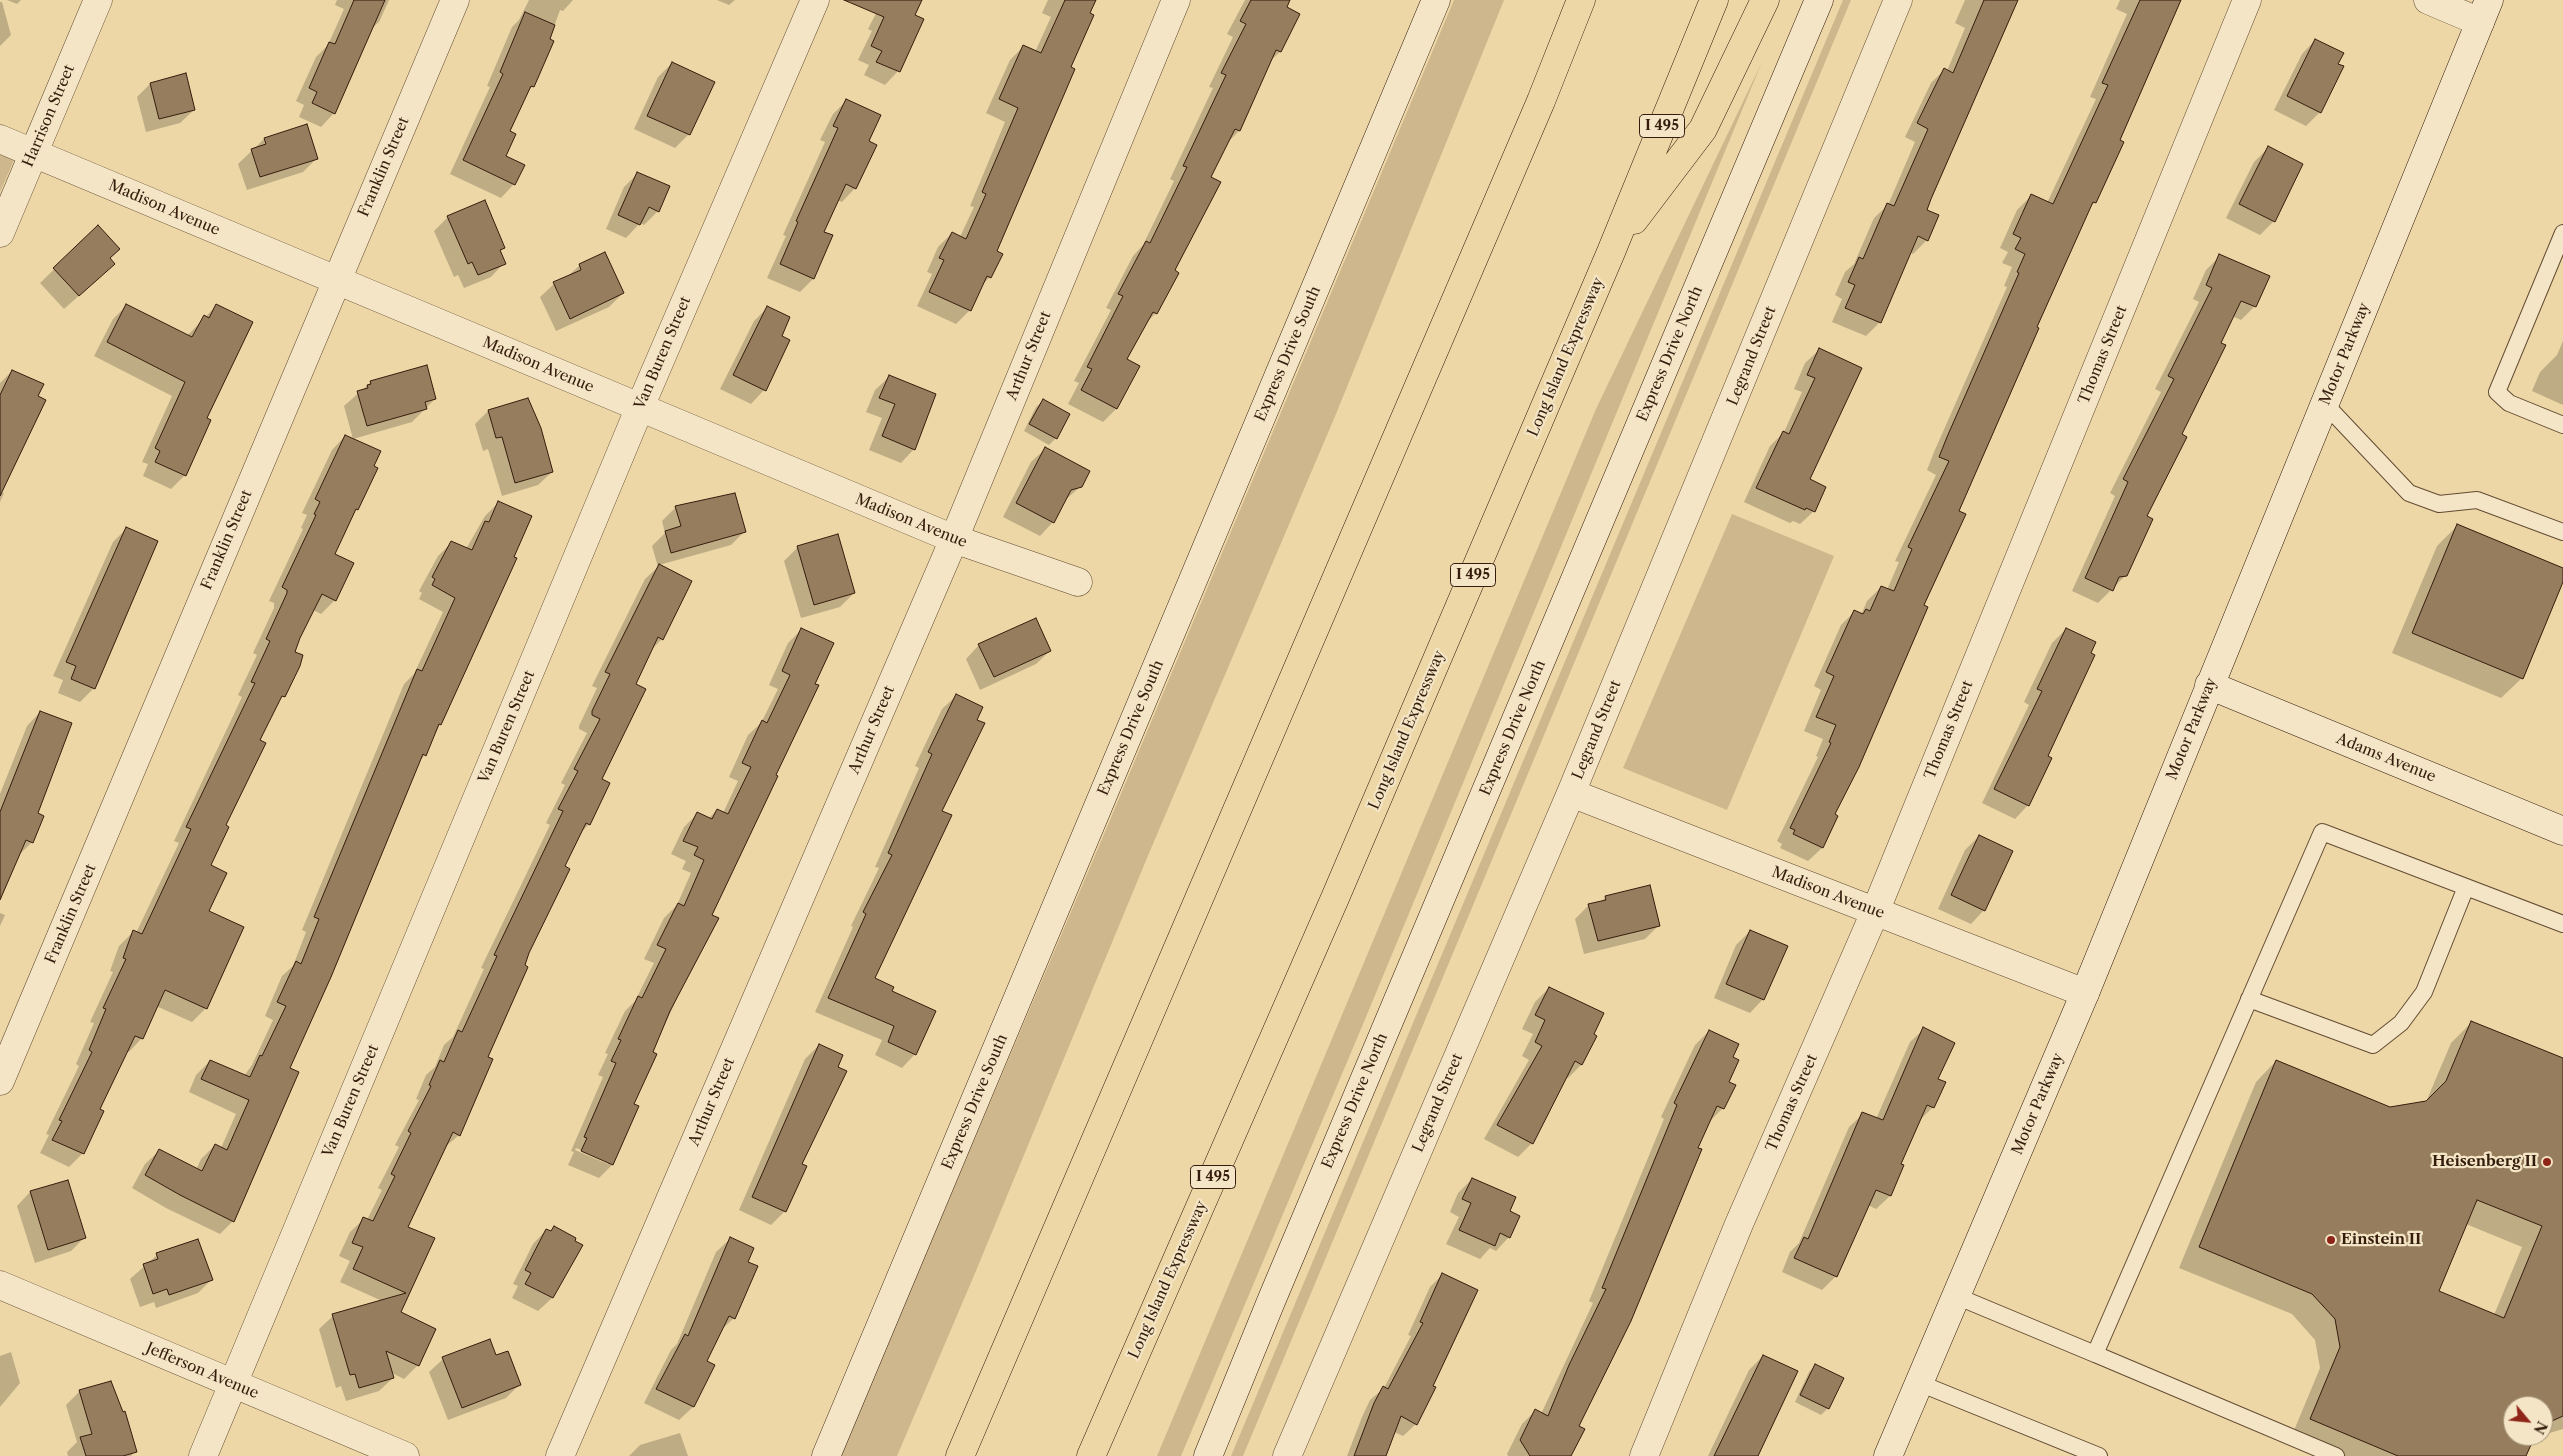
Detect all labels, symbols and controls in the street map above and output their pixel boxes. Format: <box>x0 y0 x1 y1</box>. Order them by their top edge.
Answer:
street label: Harrison Street <box>19 62 79 170</box>
street label: Franklin Street <box>355 114 413 220</box>
road number: I 495 <box>1640 114 1684 138</box>
street label: Madison Avenue <box>106 176 222 240</box>
street label: Long Island Expressway <box>1524 275 1608 439</box>
street label: Express Drive South <box>1251 284 1325 424</box>
street label: Express Drive North <box>1633 284 1707 424</box>
street label: Van Buren Street <box>631 294 695 412</box>
street label: Motor Parkway <box>2316 300 2374 408</box>
street label: Thomas Street <box>2075 303 2131 407</box>
street label: Legrand Street <box>1724 304 1780 408</box>
street label: Arthur Street <box>1003 309 1055 403</box>
street label: Madison Avenue <box>480 333 596 397</box>
street label: Franklin Street <box>198 487 256 593</box>
street label: Madison Avenue <box>852 490 970 552</box>
road number: I 495 <box>1450 564 1496 586</box>
street label: Long Island Expressway <box>1365 648 1449 812</box>
street label: Express Drive South <box>1094 658 1168 798</box>
street label: Express Drive North <box>1476 658 1550 798</box>
street label: Van Buren Street <box>475 668 539 786</box>
street label: Motor Parkway <box>2163 675 2221 783</box>
street label: Legrand Street <box>1569 678 1625 782</box>
street label: Thomas Street <box>1921 678 1977 782</box>
street label: Arthur Street <box>845 683 899 777</box>
street label: Adams Avenue <box>2334 730 2438 786</box>
street label: Franklin Street <box>42 861 100 967</box>
street label: Madison Avenue <box>1769 863 1887 923</box>
street label: Express Drive North <box>1318 1031 1392 1171</box>
street label: Express Drive South <box>938 1032 1012 1172</box>
street label: Van Buren Street <box>319 1042 383 1160</box>
street label: Motor Parkway <box>2008 1050 2068 1158</box>
street label: Legrand Street <box>1409 1051 1467 1155</box>
street label: Thomas Street <box>1762 1051 1822 1155</box>
street label: Arthur Street <box>685 1055 739 1149</box>
place label: Heisenberg II <box>2432 1153 2537 1171</box>
marker: Heisenberg II <box>2541 1156 2553 1168</box>
road number: I 495 <box>1190 1166 1236 1188</box>
street label: Long Island Expressway <box>1125 1198 1211 1362</box>
place label: Einstein II <box>2341 1231 2421 1249</box>
marker: Einstein II <box>2325 1234 2337 1246</box>
street label: Jefferson Avenue <box>143 1339 261 1403</box>
north arrow <box>2503 1396 2553 1446</box>
text: N <box>2530 1418 2551 1437</box>

